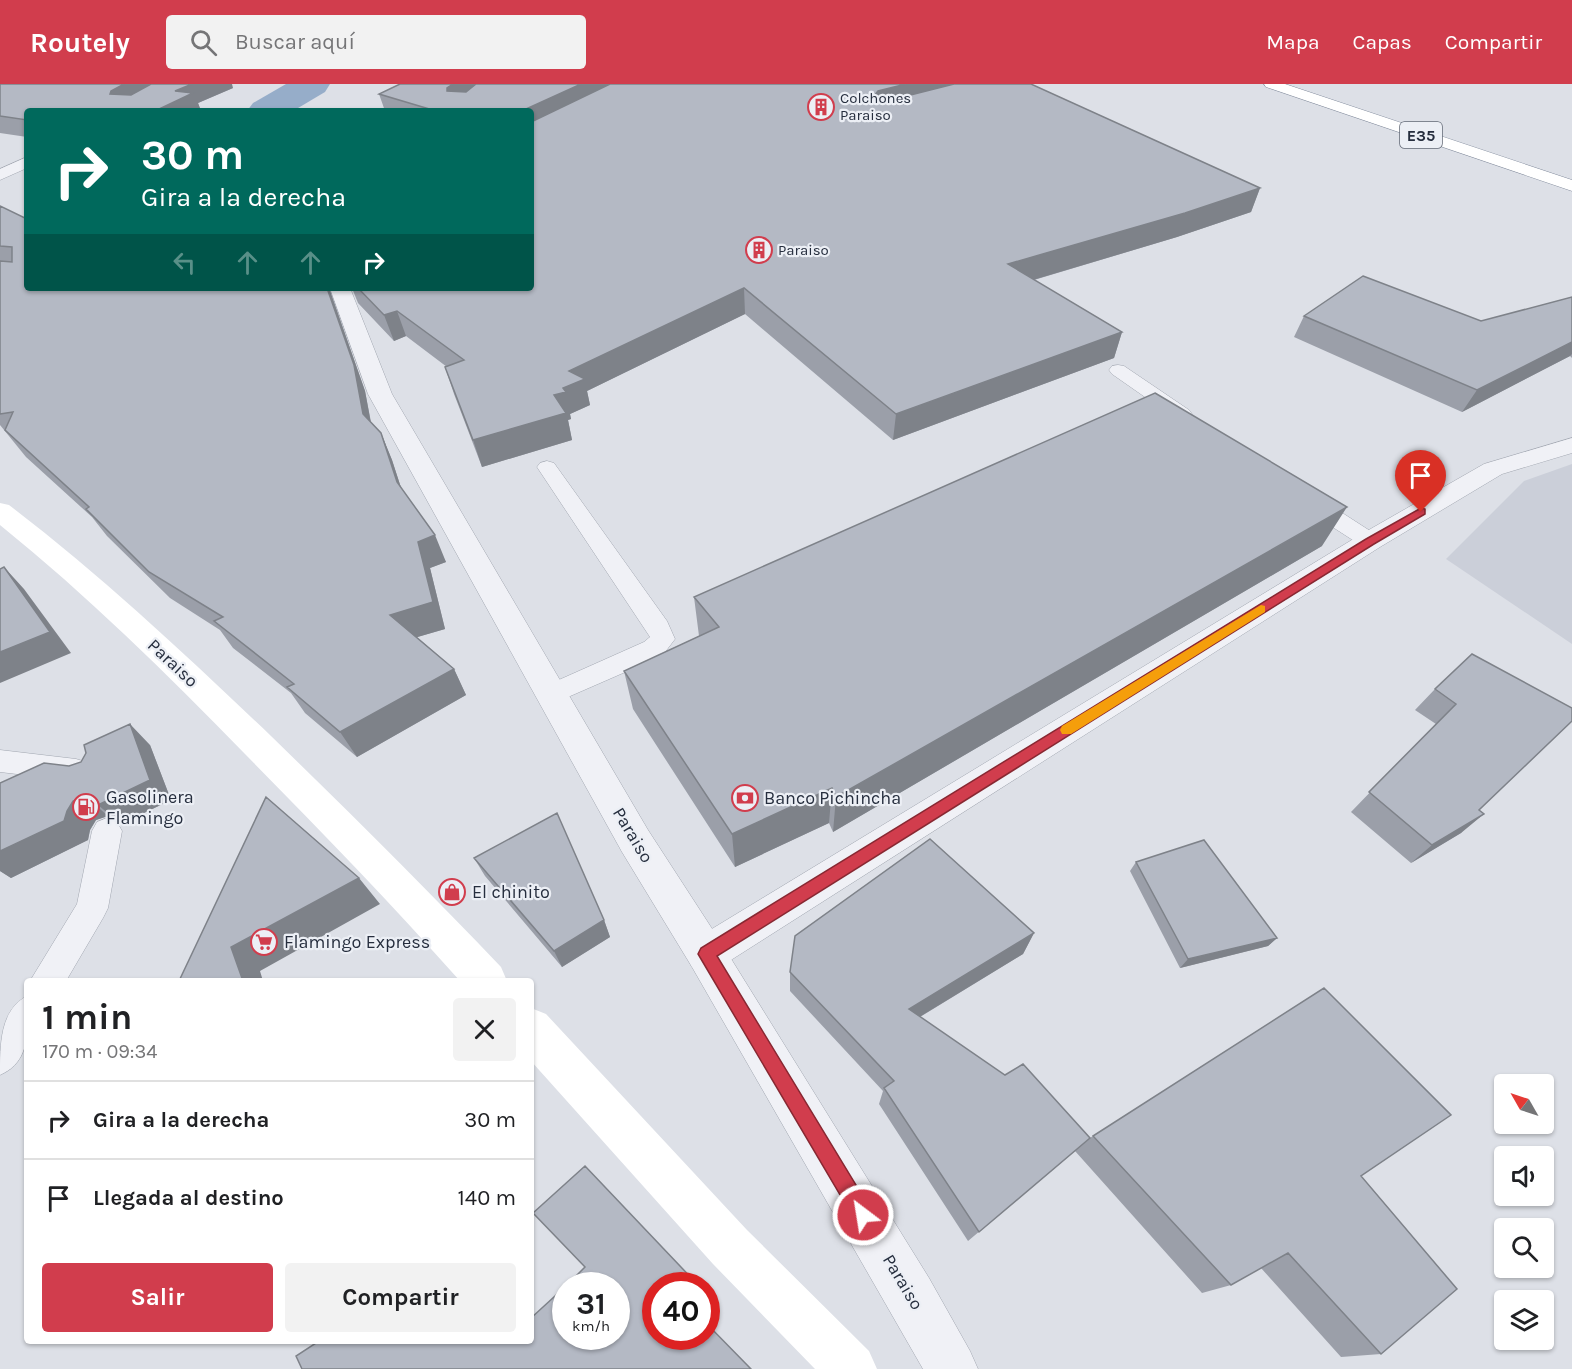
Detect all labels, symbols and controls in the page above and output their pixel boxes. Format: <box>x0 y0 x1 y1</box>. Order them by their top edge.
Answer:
search box <box>166 15 586 69</box>
text: Routely <box>30 26 130 59</box>
icon: search <box>187 26 220 59</box>
text: Buscar aquí <box>235 29 355 55</box>
text: Mapa <box>1266 30 1320 54</box>
text: Capas <box>1353 30 1412 54</box>
text: Compartir <box>1445 30 1542 54</box>
place label: Colchones Paraiso <box>840 89 911 124</box>
building icon: Colchones Paraiso <box>806 92 836 122</box>
road number: E35 <box>1400 122 1442 148</box>
text: 30 m <box>141 130 244 180</box>
icon: right <box>42 132 120 210</box>
text: Gira a la derecha <box>141 181 346 213</box>
building icon: Paraiso <box>744 235 774 265</box>
place label: Paraiso <box>778 241 829 259</box>
icon: left <box>168 246 201 279</box>
icon: ahead <box>231 246 264 279</box>
icon: ahead <box>294 246 327 279</box>
icon: right <box>357 246 390 279</box>
pin <box>1395 450 1446 512</box>
icon: arrive <box>1404 459 1437 492</box>
street label: Paraiso <box>143 634 203 692</box>
bank icon: Banco Pichincha <box>730 783 760 813</box>
place label: Gasolinera Flamingo <box>106 786 194 829</box>
place label: Banco Pichincha <box>764 787 901 809</box>
fuel station icon: Gasolinera Flamingo <box>71 792 101 822</box>
street label: Paraiso <box>608 803 658 867</box>
shop icon: El chinito <box>437 877 467 907</box>
place label: El chinito <box>472 881 550 903</box>
supermarket icon: Flamingo Express <box>249 927 279 957</box>
place label: Flamingo Express <box>284 931 430 953</box>
text: 1 min <box>42 996 132 1038</box>
button: close <box>453 998 516 1061</box>
text: 170 m · 09:34 <box>42 1040 157 1063</box>
north arrow <box>1494 1074 1554 1134</box>
map controls <box>1494 1074 1554 1350</box>
icon: right <box>42 1104 75 1137</box>
text: Gira a la derecha <box>93 1107 269 1133</box>
text: 30 m <box>464 1107 516 1133</box>
button: sound <box>1494 1146 1554 1206</box>
icon: arrive <box>42 1182 75 1215</box>
position arrow <box>831 1183 895 1247</box>
text: Llegada al destino <box>93 1185 284 1211</box>
text: 140 m <box>458 1185 516 1211</box>
button: search <box>1494 1218 1554 1278</box>
street label: Paraiso <box>878 1250 928 1314</box>
button: Salir <box>42 1263 273 1332</box>
button: Compartir <box>285 1263 516 1332</box>
speed limit sign: 40 <box>642 1272 720 1350</box>
text: 31 <box>576 1286 606 1322</box>
button: layers <box>1494 1290 1554 1350</box>
text: km/h <box>572 1317 610 1335</box>

